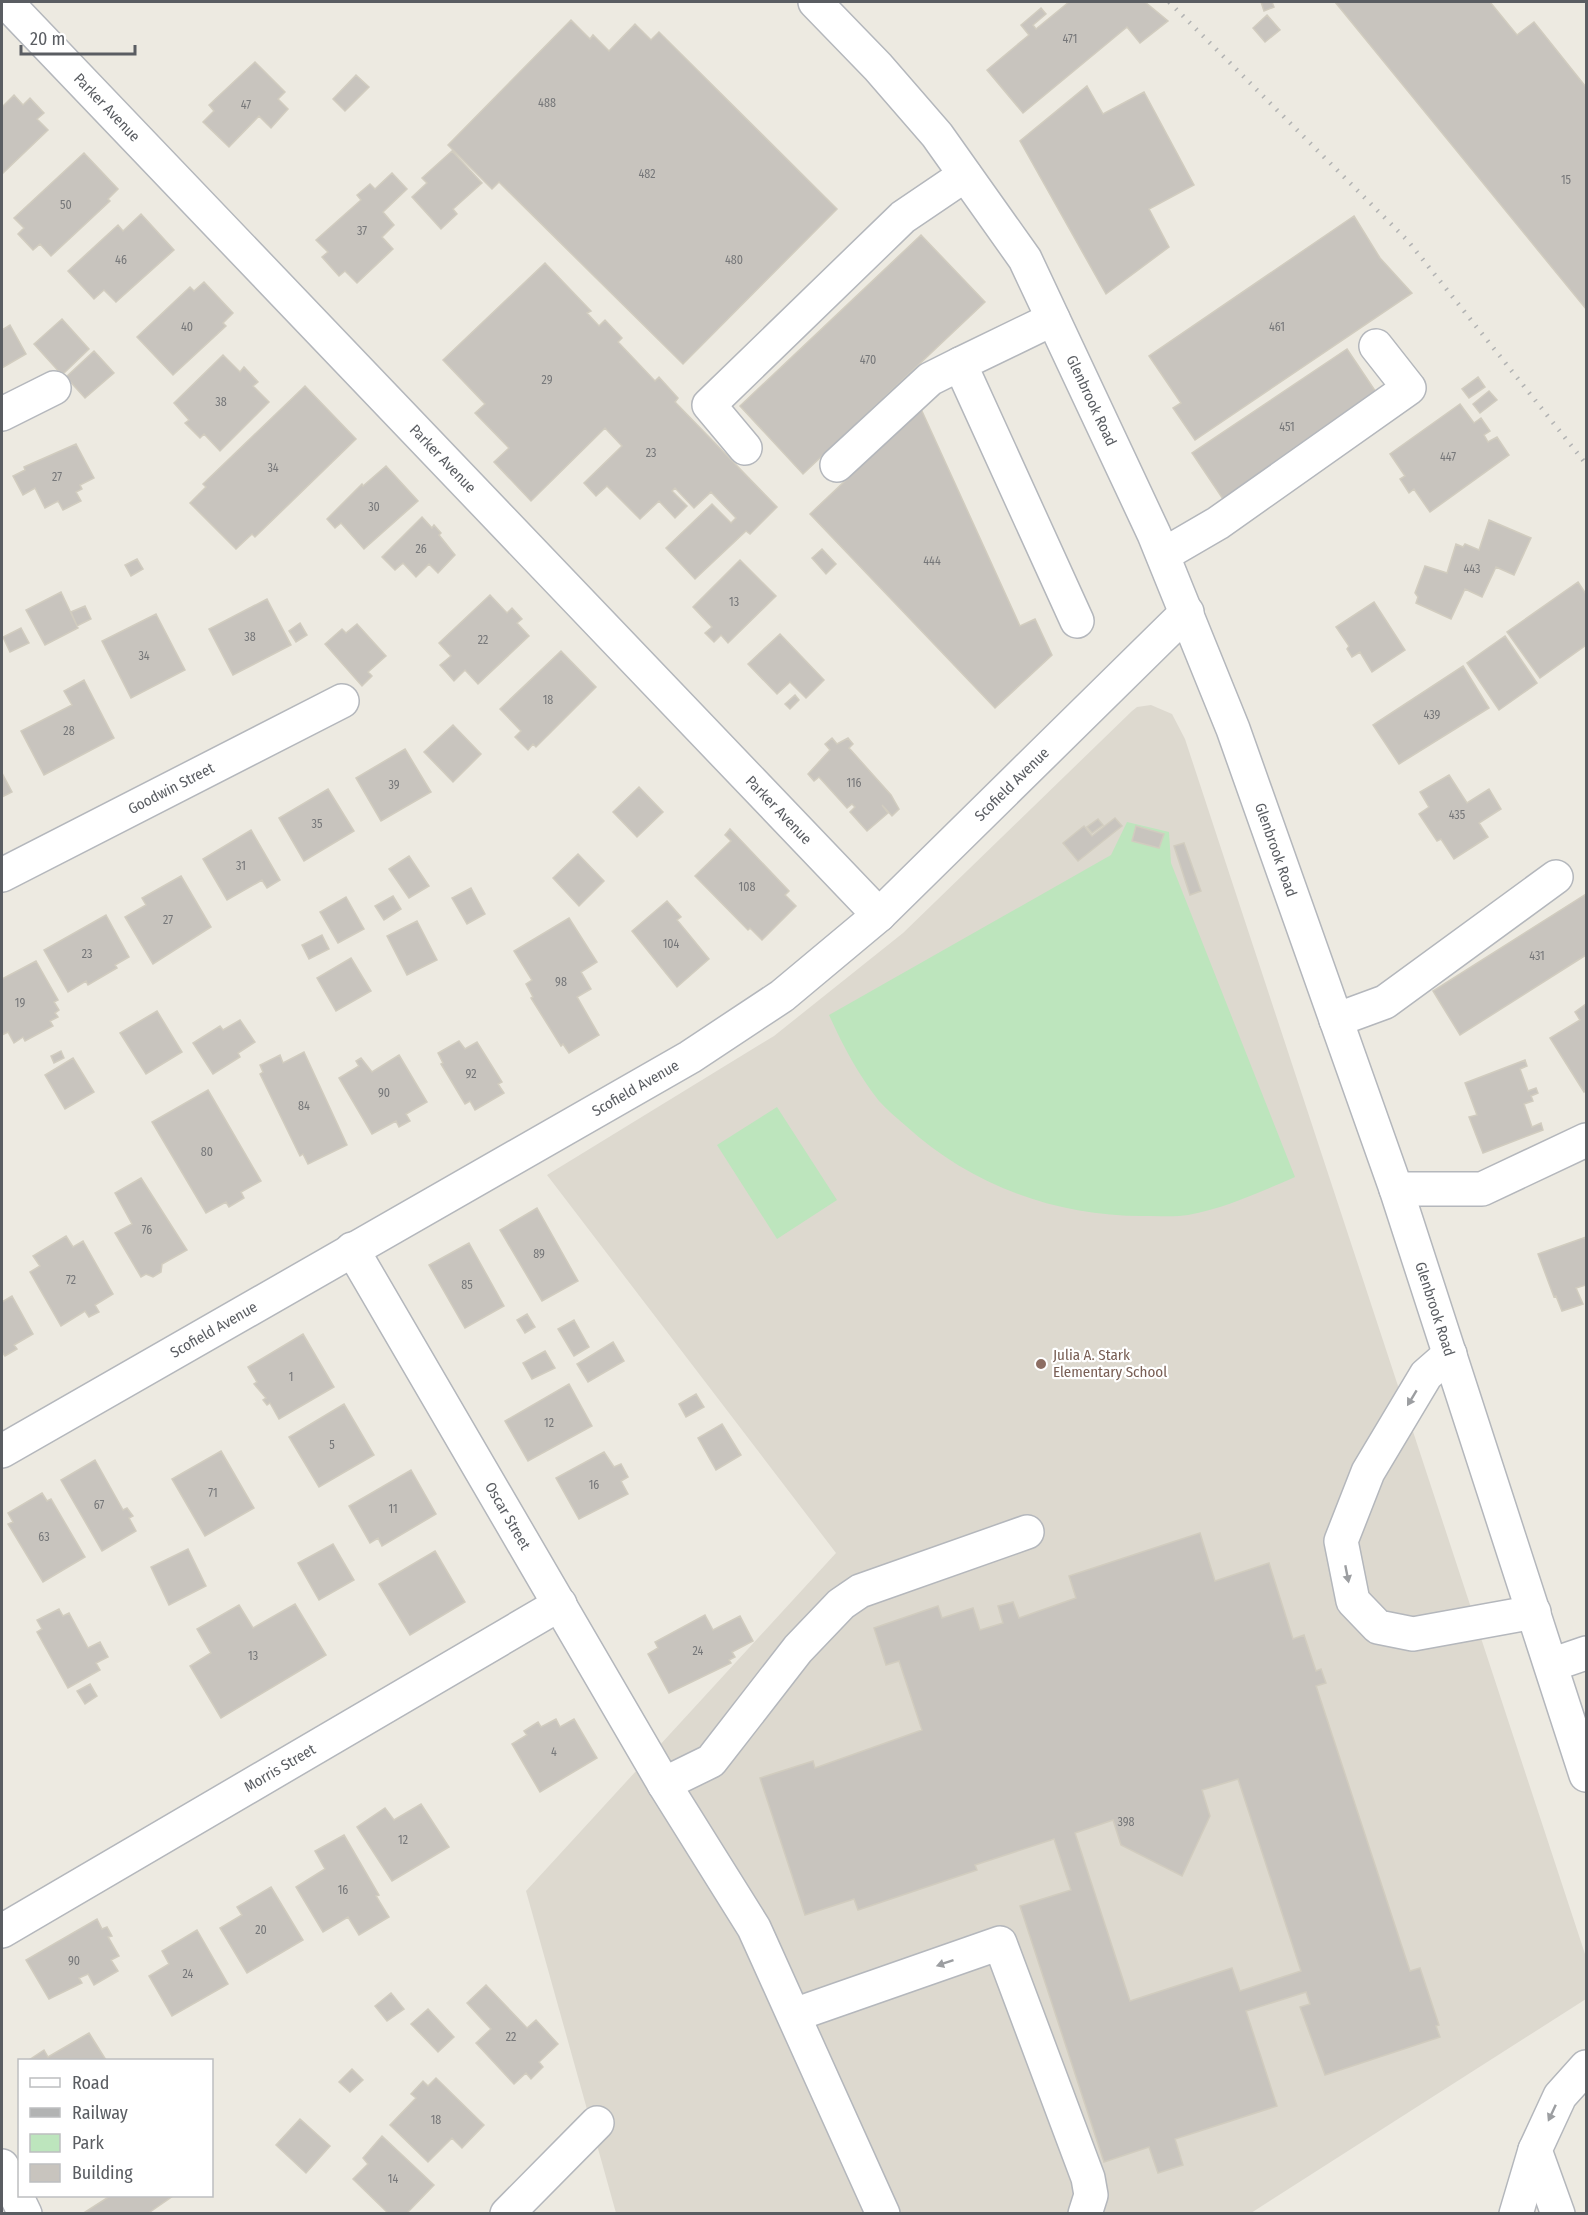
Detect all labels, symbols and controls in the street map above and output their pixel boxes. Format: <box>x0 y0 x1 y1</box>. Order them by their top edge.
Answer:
scale bar <box>21 18 135 56</box>
text: 20 m <box>30 28 65 50</box>
house number: 471 <box>1063 32 1077 46</box>
street label: Parker Avenue <box>70 70 144 145</box>
house number: 488 <box>538 96 556 110</box>
house number: 47 <box>241 98 251 112</box>
house number: 482 <box>638 167 656 181</box>
house number: 15 <box>1561 173 1572 187</box>
house number: 50 <box>60 198 72 212</box>
house number: 37 <box>357 224 367 238</box>
house number: 46 <box>115 253 127 267</box>
house number: 480 <box>725 253 743 267</box>
house number: 40 <box>181 320 193 334</box>
house number: 461 <box>1269 320 1285 334</box>
street label: Glenbrook Road <box>1062 352 1120 449</box>
house number: 470 <box>860 353 876 367</box>
house number: 29 <box>541 373 553 387</box>
house number: 38 <box>215 395 227 409</box>
house number: 451 <box>1279 420 1295 434</box>
street label: Parker Avenue <box>406 421 480 497</box>
house number: 23 <box>646 446 656 460</box>
house number: 447 <box>1440 450 1456 464</box>
house number: 34 <box>267 461 279 475</box>
house number: 27 <box>52 470 62 484</box>
house number: 30 <box>368 500 380 514</box>
house number: 26 <box>415 542 427 556</box>
house number: 444 <box>923 554 941 568</box>
house number: 443 <box>1464 562 1480 576</box>
house number: 13 <box>729 595 739 609</box>
house number: 38 <box>244 630 256 644</box>
house number: 22 <box>478 633 488 647</box>
house number: 34 <box>138 649 150 663</box>
house number: 18 <box>543 693 553 707</box>
house number: 439 <box>1424 708 1441 722</box>
house number: 28 <box>63 724 75 738</box>
street label: Scofield Avenue <box>971 744 1053 825</box>
street label: Goodwin Street <box>125 759 217 818</box>
street label: Parker Avenue <box>742 772 816 848</box>
house number: 116 <box>846 776 862 790</box>
house number: 39 <box>388 778 400 792</box>
street label: Glenbrook Road <box>1251 801 1301 899</box>
house number: 435 <box>1449 808 1466 822</box>
house number: 35 <box>312 817 323 831</box>
house number: 31 <box>236 859 246 873</box>
house number: 108 <box>739 880 755 894</box>
house number: 27 <box>163 913 173 927</box>
house number: 104 <box>663 937 680 951</box>
house number: 23 <box>82 947 92 961</box>
house number: 431 <box>1529 949 1545 963</box>
house number: 98 <box>555 975 567 989</box>
house number: 19 <box>15 996 25 1010</box>
street label: Scofield Avenue <box>589 1056 682 1120</box>
house number: 92 <box>466 1067 476 1081</box>
house number: 90 <box>378 1086 390 1100</box>
house number: 84 <box>298 1099 310 1113</box>
house number: 80 <box>201 1145 213 1159</box>
house number: 76 <box>142 1223 152 1237</box>
house number: 89 <box>533 1247 545 1261</box>
street label: Glenbrook Road <box>1411 1260 1459 1358</box>
house number: 72 <box>66 1273 76 1287</box>
house number: 85 <box>461 1278 473 1292</box>
street label: Scofield Avenue <box>167 1298 260 1362</box>
place label: Julia A. Stark Elementary School <box>1053 1346 1167 1381</box>
marker: Julia A. Stark Elementary School <box>1034 1357 1048 1371</box>
house number: 1 <box>289 1370 293 1384</box>
one-way arrow <box>1407 1390 1418 1406</box>
house number: 12 <box>544 1416 554 1430</box>
house number: 5 <box>329 1438 335 1452</box>
house number: 16 <box>589 1478 599 1492</box>
street label: Oscar Street <box>481 1479 534 1553</box>
house number: 71 <box>208 1486 218 1500</box>
house number: 67 <box>94 1498 104 1512</box>
house number: 11 <box>388 1502 398 1516</box>
house number: 63 <box>38 1530 50 1544</box>
one-way arrow <box>1343 1565 1352 1584</box>
house number: 24 <box>693 1644 704 1658</box>
house number: 13 <box>248 1649 258 1663</box>
street label: Morris Street <box>241 1740 319 1796</box>
house number: 4 <box>551 1745 557 1759</box>
house number: 398 <box>1117 1815 1135 1829</box>
house number: 12 <box>398 1833 408 1847</box>
house number: 16 <box>338 1883 348 1897</box>
house number: 20 <box>255 1923 267 1937</box>
house number: 90 <box>68 1954 80 1968</box>
one-way arrow <box>936 1958 954 1968</box>
house number: 24 <box>183 1967 194 1981</box>
house number: 22 <box>506 2030 516 2044</box>
legend <box>18 2059 213 2197</box>
text: Road <box>72 2072 109 2094</box>
text: Railway <box>72 2102 128 2124</box>
one-way arrow <box>1547 2105 1556 2122</box>
house number: 18 <box>431 2113 441 2127</box>
text: Park <box>72 2132 105 2154</box>
text: Building <box>72 2162 133 2184</box>
house number: 14 <box>388 2172 398 2186</box>

